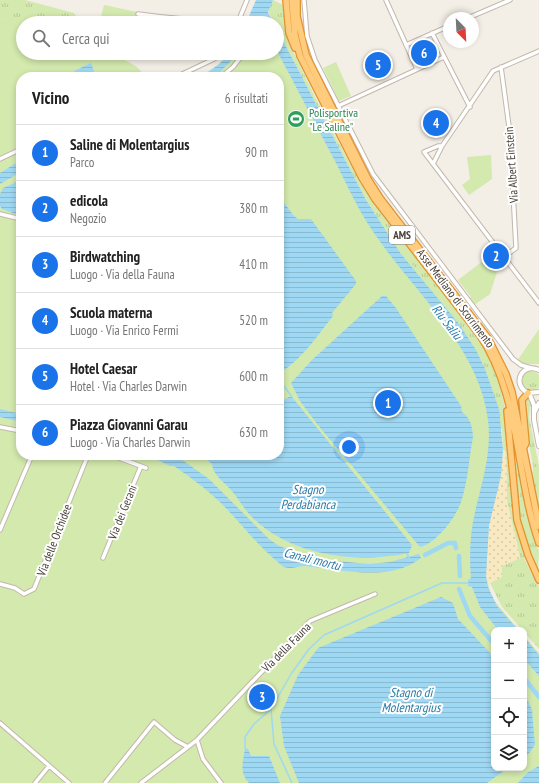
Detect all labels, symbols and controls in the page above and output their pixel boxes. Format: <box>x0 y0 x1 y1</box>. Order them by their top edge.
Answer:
north arrow <box>443 12 479 48</box>
search box <box>16 16 284 60</box>
icon: search <box>30 27 52 49</box>
text: Cerca qui <box>62 29 110 48</box>
pin: 6 <box>411 38 437 68</box>
pin: 5 <box>365 50 391 80</box>
text: Vicino <box>32 87 69 109</box>
text: 6 risultati <box>225 90 268 107</box>
place label: Polisportiva "Le Saline" <box>309 105 358 134</box>
pin: 4 <box>423 108 449 138</box>
sports icon: Polisportiva "Le Saline" <box>286 109 306 129</box>
street label: Via Albert Einstein <box>501 126 521 205</box>
text: Saline di Molentargius <box>70 135 190 154</box>
text: 1 <box>42 144 48 161</box>
text: 90 m <box>245 144 268 161</box>
text: Parco <box>70 154 94 171</box>
text: edicola <box>70 191 108 210</box>
text: 2 <box>42 200 48 217</box>
text: 380 m <box>239 200 268 217</box>
text: Negozio <box>70 210 106 227</box>
road number: AMS <box>389 226 415 244</box>
pin: 2 <box>483 241 509 271</box>
street label: Asse Mediano di Scorrimento <box>414 246 498 350</box>
text: Birdwatching <box>70 247 140 266</box>
text: 3 <box>42 256 48 273</box>
text: 410 m <box>239 256 268 273</box>
text: Luogo · Via della Fauna <box>70 266 175 283</box>
water label: Riu Saliu <box>428 301 467 344</box>
text: Scuola materna <box>70 303 152 322</box>
text: 4 <box>42 312 48 329</box>
text: 520 m <box>239 312 268 329</box>
text: Luogo · Via Enrico Fermi <box>70 322 179 339</box>
text: Hotel Caesar <box>70 359 137 378</box>
text: 5 <box>42 368 48 385</box>
text: 600 m <box>239 368 268 385</box>
text: Hotel · Via Charles Darwin <box>70 378 187 395</box>
pin: 1 <box>375 388 401 418</box>
text: Piazza Giovanni Garau <box>70 415 188 434</box>
text: 6 <box>42 424 48 441</box>
text: 630 m <box>239 424 268 441</box>
text: Luogo · Via Charles Darwin <box>70 434 190 451</box>
your location <box>339 437 359 457</box>
water label: Stagno Perdabianca <box>281 481 336 513</box>
street label: Via dei Gerani <box>104 482 140 542</box>
street label: Via delle Orchidee <box>33 502 75 579</box>
water label: Canali mortu <box>282 544 343 575</box>
street label: Via della Fauna <box>257 619 314 676</box>
map controls <box>491 627 527 771</box>
button: + <box>491 627 527 663</box>
button: − <box>491 663 527 699</box>
pin: 3 <box>249 682 275 712</box>
water label: Stagno di Molentargius <box>382 684 442 716</box>
button: locate <box>491 699 527 735</box>
button: layers <box>491 735 527 771</box>

